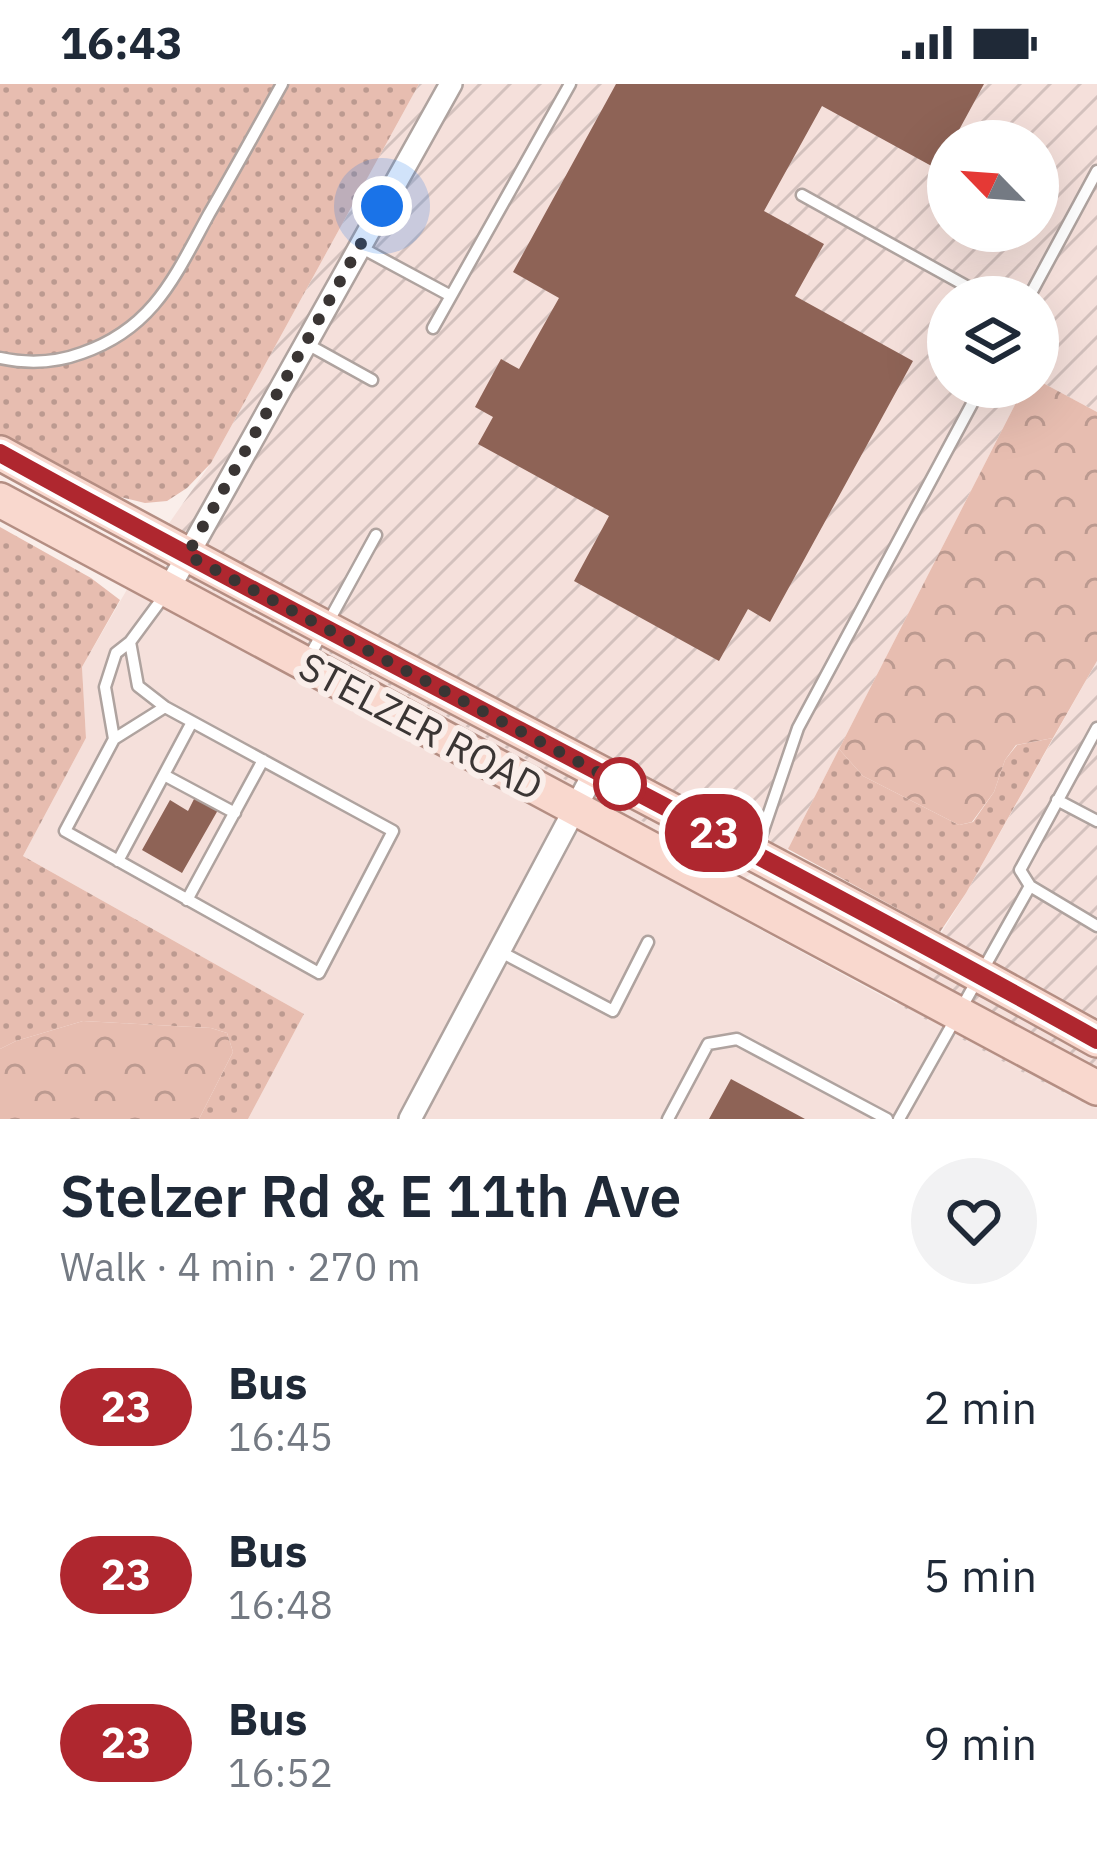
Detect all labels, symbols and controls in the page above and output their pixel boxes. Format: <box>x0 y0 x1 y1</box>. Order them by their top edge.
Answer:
text: 16:43 <box>60 13 183 71</box>
north arrow <box>927 120 1059 252</box>
map controls <box>927 120 1059 408</box>
your location <box>352 176 412 236</box>
button: layers <box>927 276 1059 408</box>
street label: STELZER ROAD <box>290 640 552 811</box>
unlabelled marker <box>595 759 645 809</box>
line badge: 23 <box>660 794 768 872</box>
text: 23 <box>689 805 739 860</box>
button: heart <box>911 1158 1037 1284</box>
text: Stelzer Rd & E 11th Ave <box>60 1159 681 1233</box>
text: Walk · 4 min · 270 m <box>60 1241 421 1292</box>
text: Bus <box>228 1353 308 1411</box>
text: 2 min <box>923 1378 1037 1436</box>
text: 23 <box>101 1379 151 1434</box>
text: 16:45 <box>228 1411 333 1462</box>
text: Bus <box>228 1521 308 1579</box>
text: 5 min <box>923 1546 1037 1604</box>
text: 23 <box>101 1547 151 1602</box>
text: 16:48 <box>228 1579 333 1630</box>
text: Bus <box>228 1689 308 1747</box>
text: 9 min <box>923 1714 1037 1772</box>
text: 23 <box>101 1715 151 1770</box>
text: 16:52 <box>228 1747 333 1798</box>

